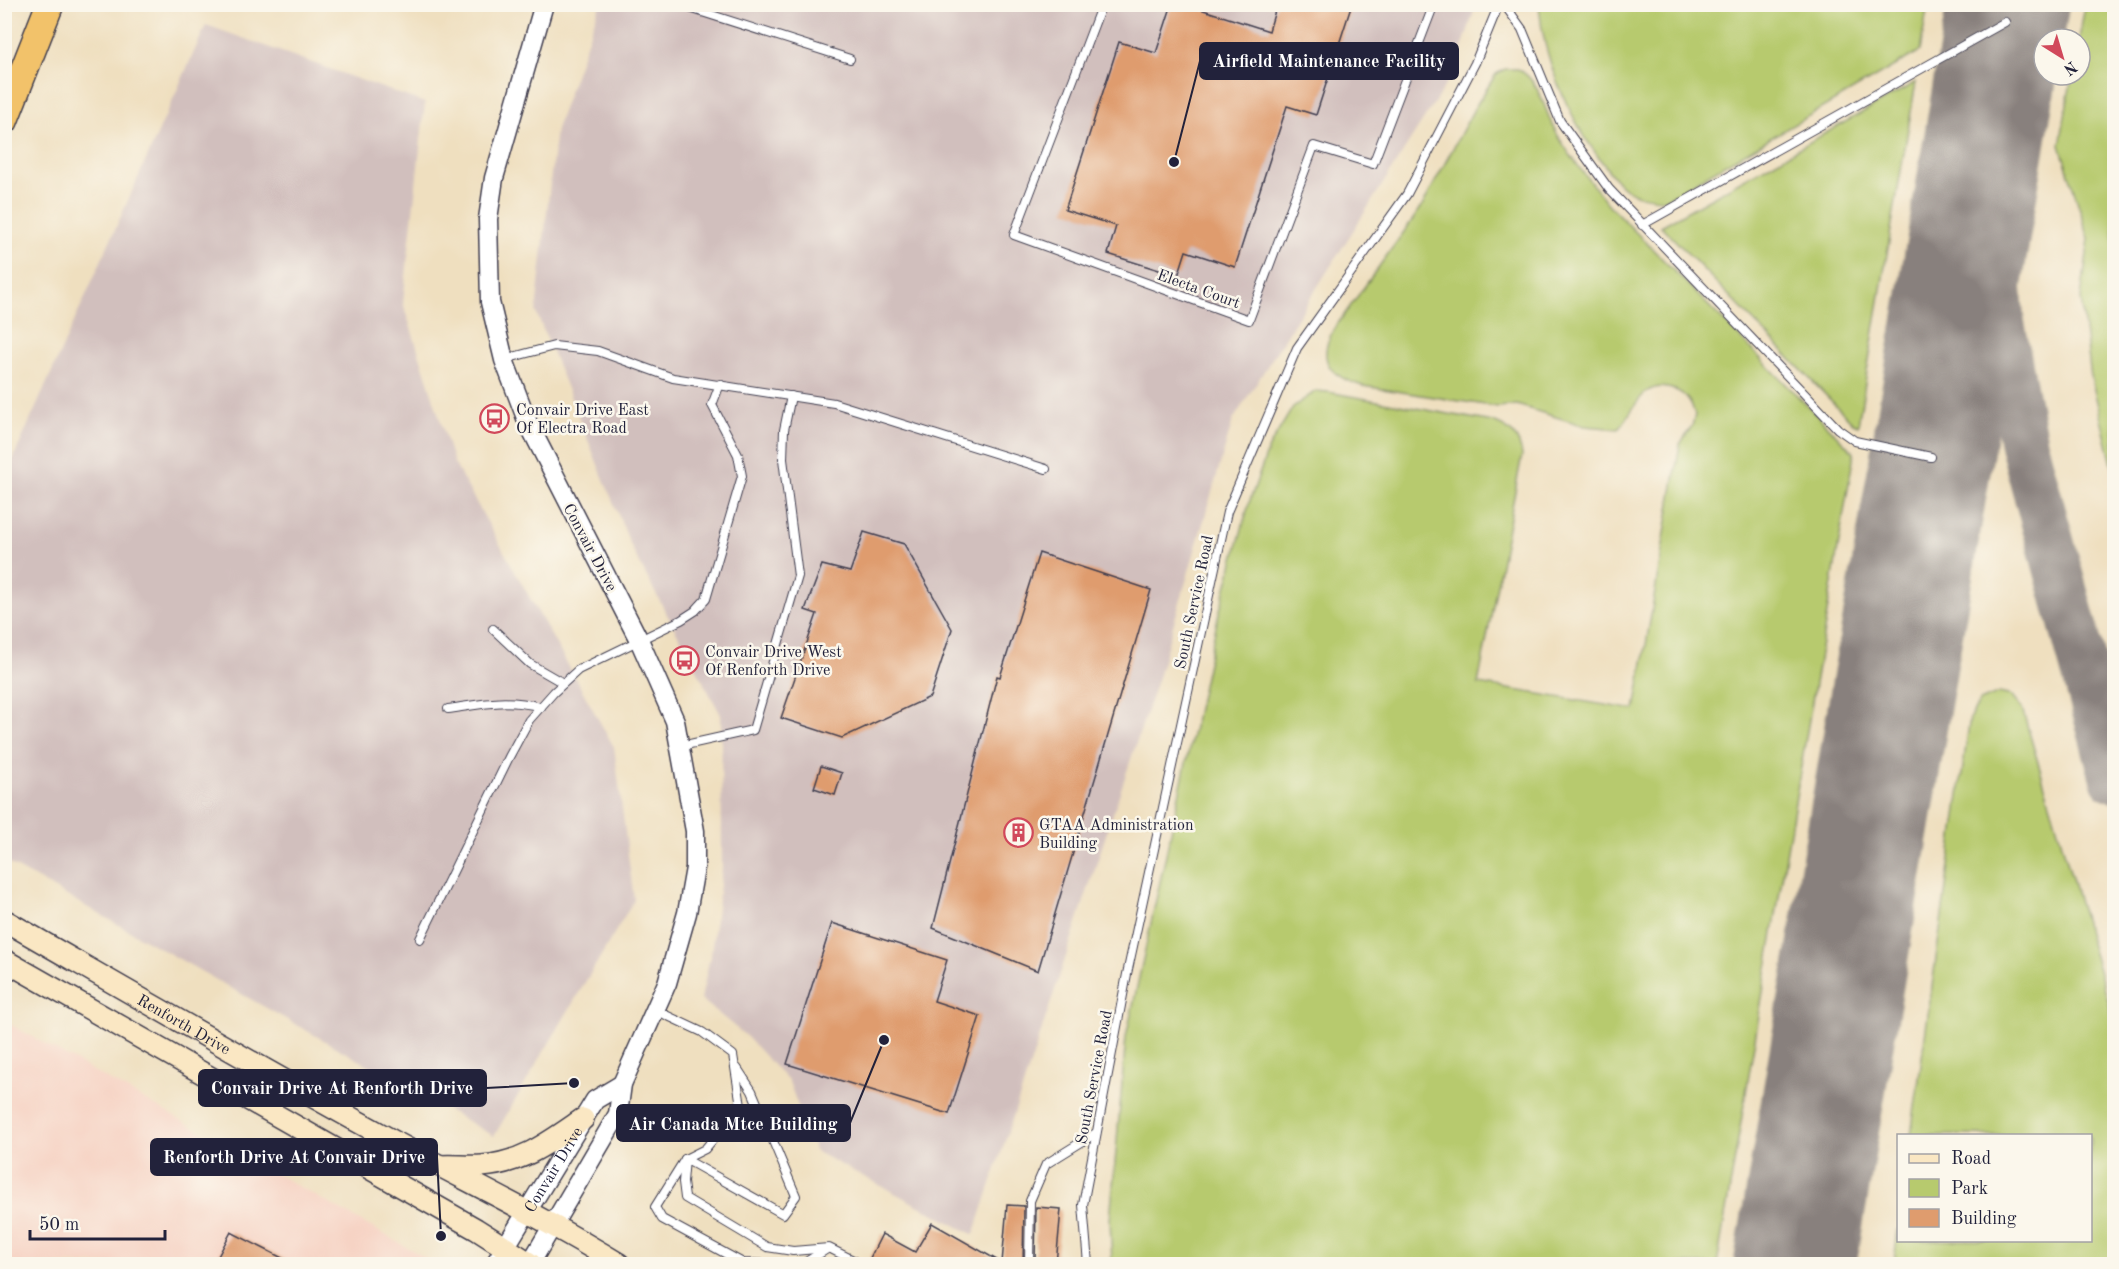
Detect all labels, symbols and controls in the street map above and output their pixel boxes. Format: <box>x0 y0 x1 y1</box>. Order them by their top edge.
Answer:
north arrow <box>2032 27 2092 87</box>
callout: Airfield Maintenance Facility <box>1200 43 1458 79</box>
text: Airfield Maintenance Facility <box>1212 53 1446 71</box>
text: N <box>2060 57 2080 78</box>
street label: Electa Court <box>1155 267 1242 312</box>
bus stop icon: Convair Drive East Of Electra Road <box>479 402 511 434</box>
place label: Convair Drive East Of Electra Road <box>516 403 649 437</box>
street label: Convair Drive <box>559 501 619 595</box>
street label: South Service Road <box>1173 534 1217 671</box>
bus stop icon: Convair Drive West Of Renforth Drive <box>668 644 700 676</box>
place label: Convair Drive West Of Renforth Drive <box>705 645 842 679</box>
building icon: GTAA Administration Building <box>1002 817 1034 849</box>
place label: GTAA Administration Building <box>1039 818 1194 852</box>
street label: Renforth Drive <box>134 993 233 1058</box>
street label: South Service Road <box>1074 1009 1116 1146</box>
callout: Convair Drive At Renforth Drive <box>199 1070 486 1106</box>
text: Convair Drive At Renforth Drive <box>211 1080 473 1098</box>
callout: Air Canada Mtce Building <box>617 1105 850 1141</box>
text: Air Canada Mtce Building <box>629 1116 837 1134</box>
street label: Convair Drive <box>522 1125 587 1216</box>
legend <box>1897 1134 2092 1242</box>
callout: Renforth Drive At Convair Drive <box>151 1139 437 1175</box>
text: Renforth Drive At Convair Drive <box>163 1149 425 1167</box>
text: Road <box>1951 1150 1991 1168</box>
text: Park <box>1951 1180 1988 1198</box>
scale bar <box>30 1203 165 1241</box>
text: Building <box>1951 1210 2017 1228</box>
text: 50 m <box>39 1216 79 1234</box>

